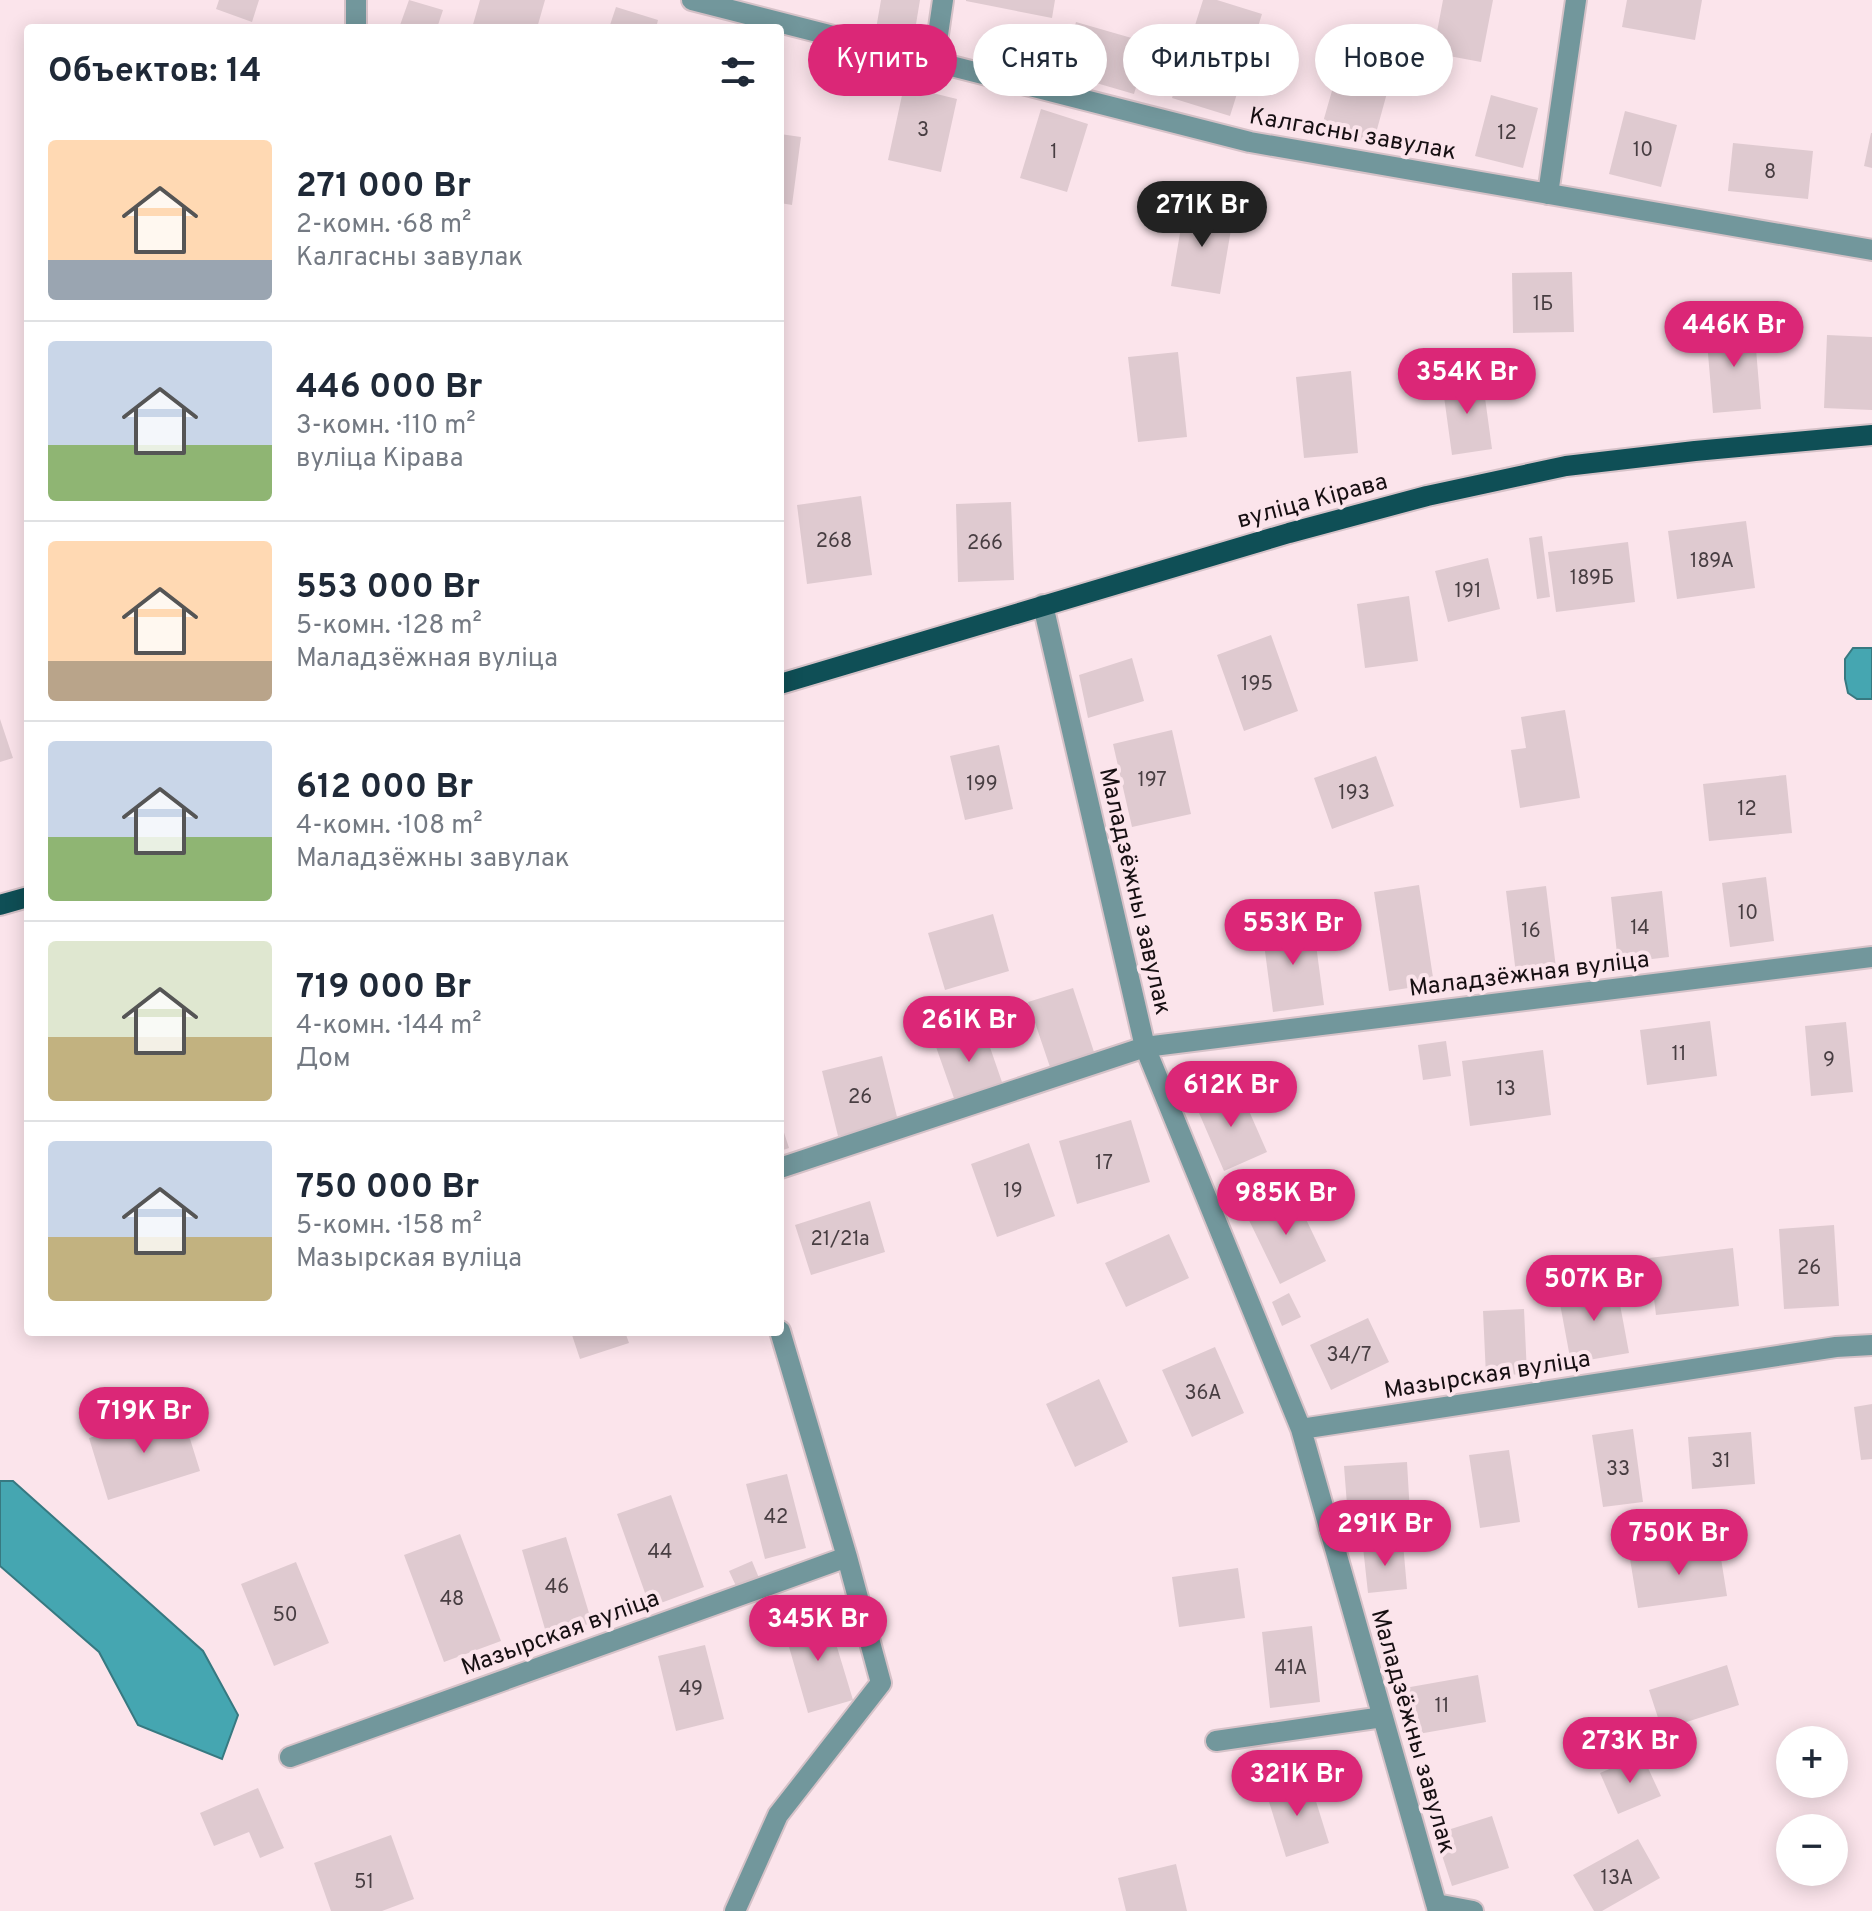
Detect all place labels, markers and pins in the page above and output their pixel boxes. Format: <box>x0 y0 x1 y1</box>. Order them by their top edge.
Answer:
pin: 271K Br <box>1128 181 1276 249</box>
pin: 446K Br <box>1660 301 1808 369</box>
pin: 354K Br <box>1393 348 1541 416</box>
pin: 553K Br <box>1219 899 1367 967</box>
pin: 261K Br <box>895 996 1043 1064</box>
pin: 612K Br <box>1157 1061 1305 1129</box>
pin: 985K Br <box>1212 1169 1360 1237</box>
pin: 507K Br <box>1520 1255 1668 1323</box>
pin: 719K Br <box>70 1387 218 1455</box>
pin: 291K Br <box>1311 1500 1459 1568</box>
pin: 750K Br <box>1605 1509 1753 1577</box>
pin: 345K Br <box>744 1595 892 1663</box>
pin: 273K Br <box>1556 1717 1704 1785</box>
pin: 321K Br <box>1223 1750 1371 1818</box>

